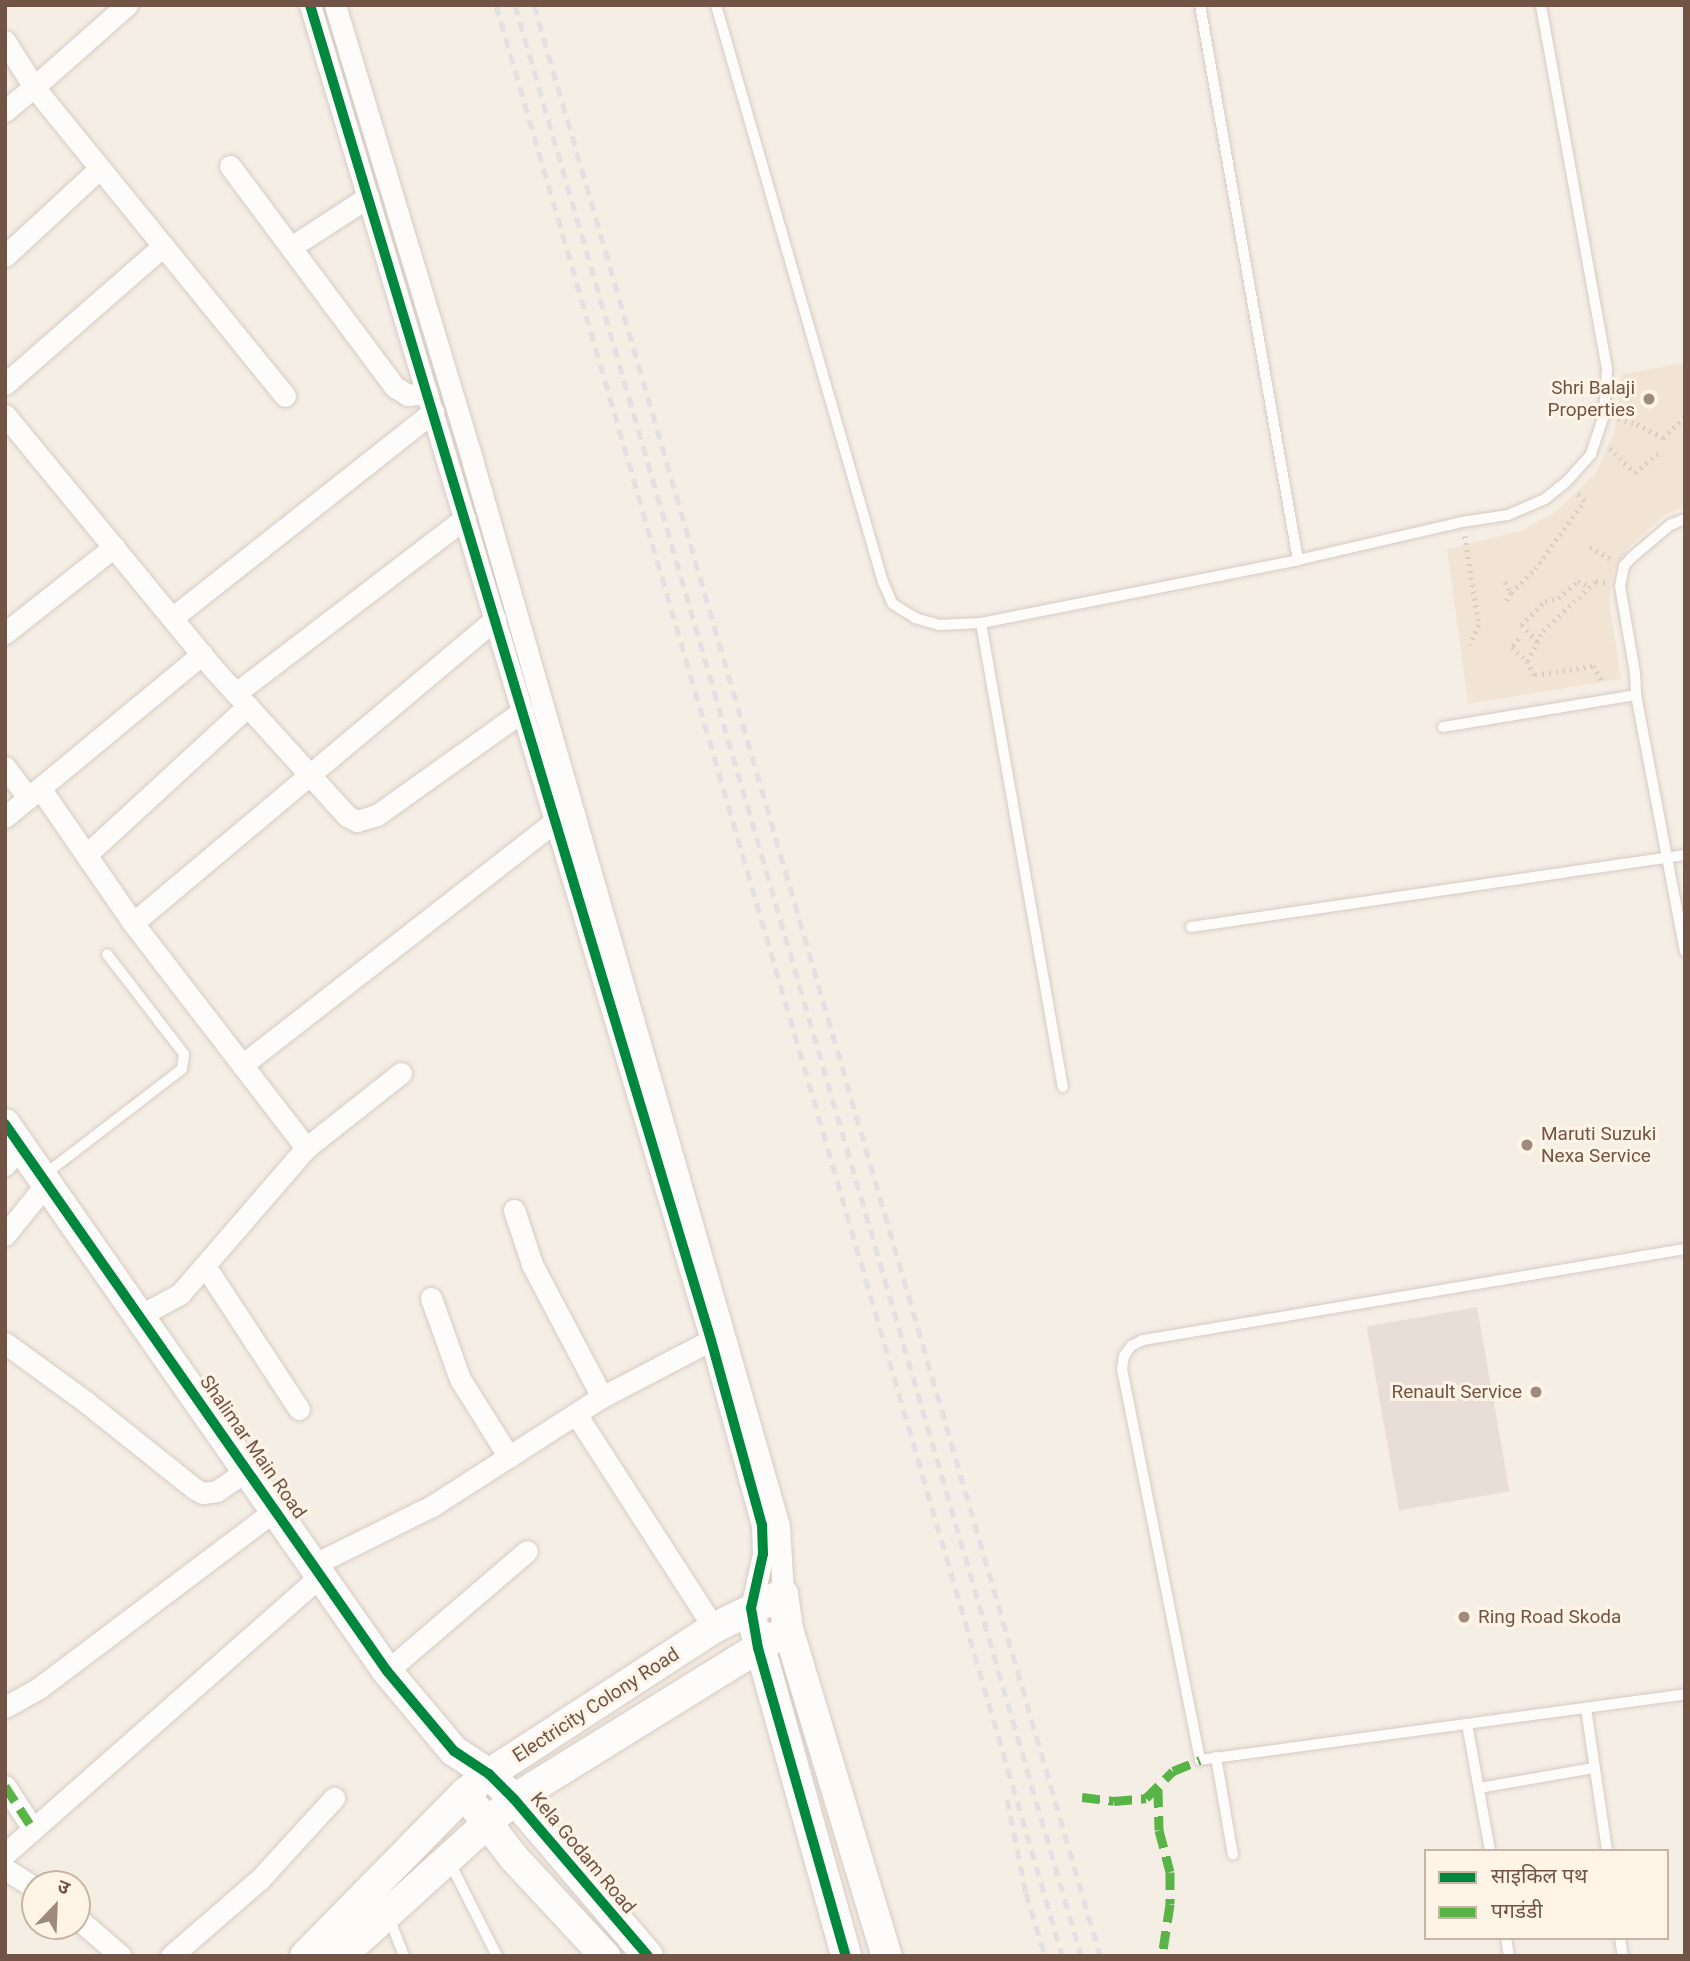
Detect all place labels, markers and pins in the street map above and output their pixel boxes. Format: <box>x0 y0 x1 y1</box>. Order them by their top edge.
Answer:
place label: Shri Balaji Properties <box>1548 377 1635 421</box>
marker: Shri Balaji Properties <box>1641 391 1657 407</box>
place label: Maruti Suzuki Nexa Service <box>1541 1123 1656 1167</box>
marker: Maruti Suzuki Nexa Service <box>1519 1137 1535 1153</box>
place label: Renault Service <box>1392 1381 1522 1403</box>
marker: Renault Service <box>1528 1384 1544 1400</box>
place label: Ring Road Skoda <box>1478 1606 1621 1628</box>
marker: Ring Road Skoda <box>1456 1609 1472 1625</box>

